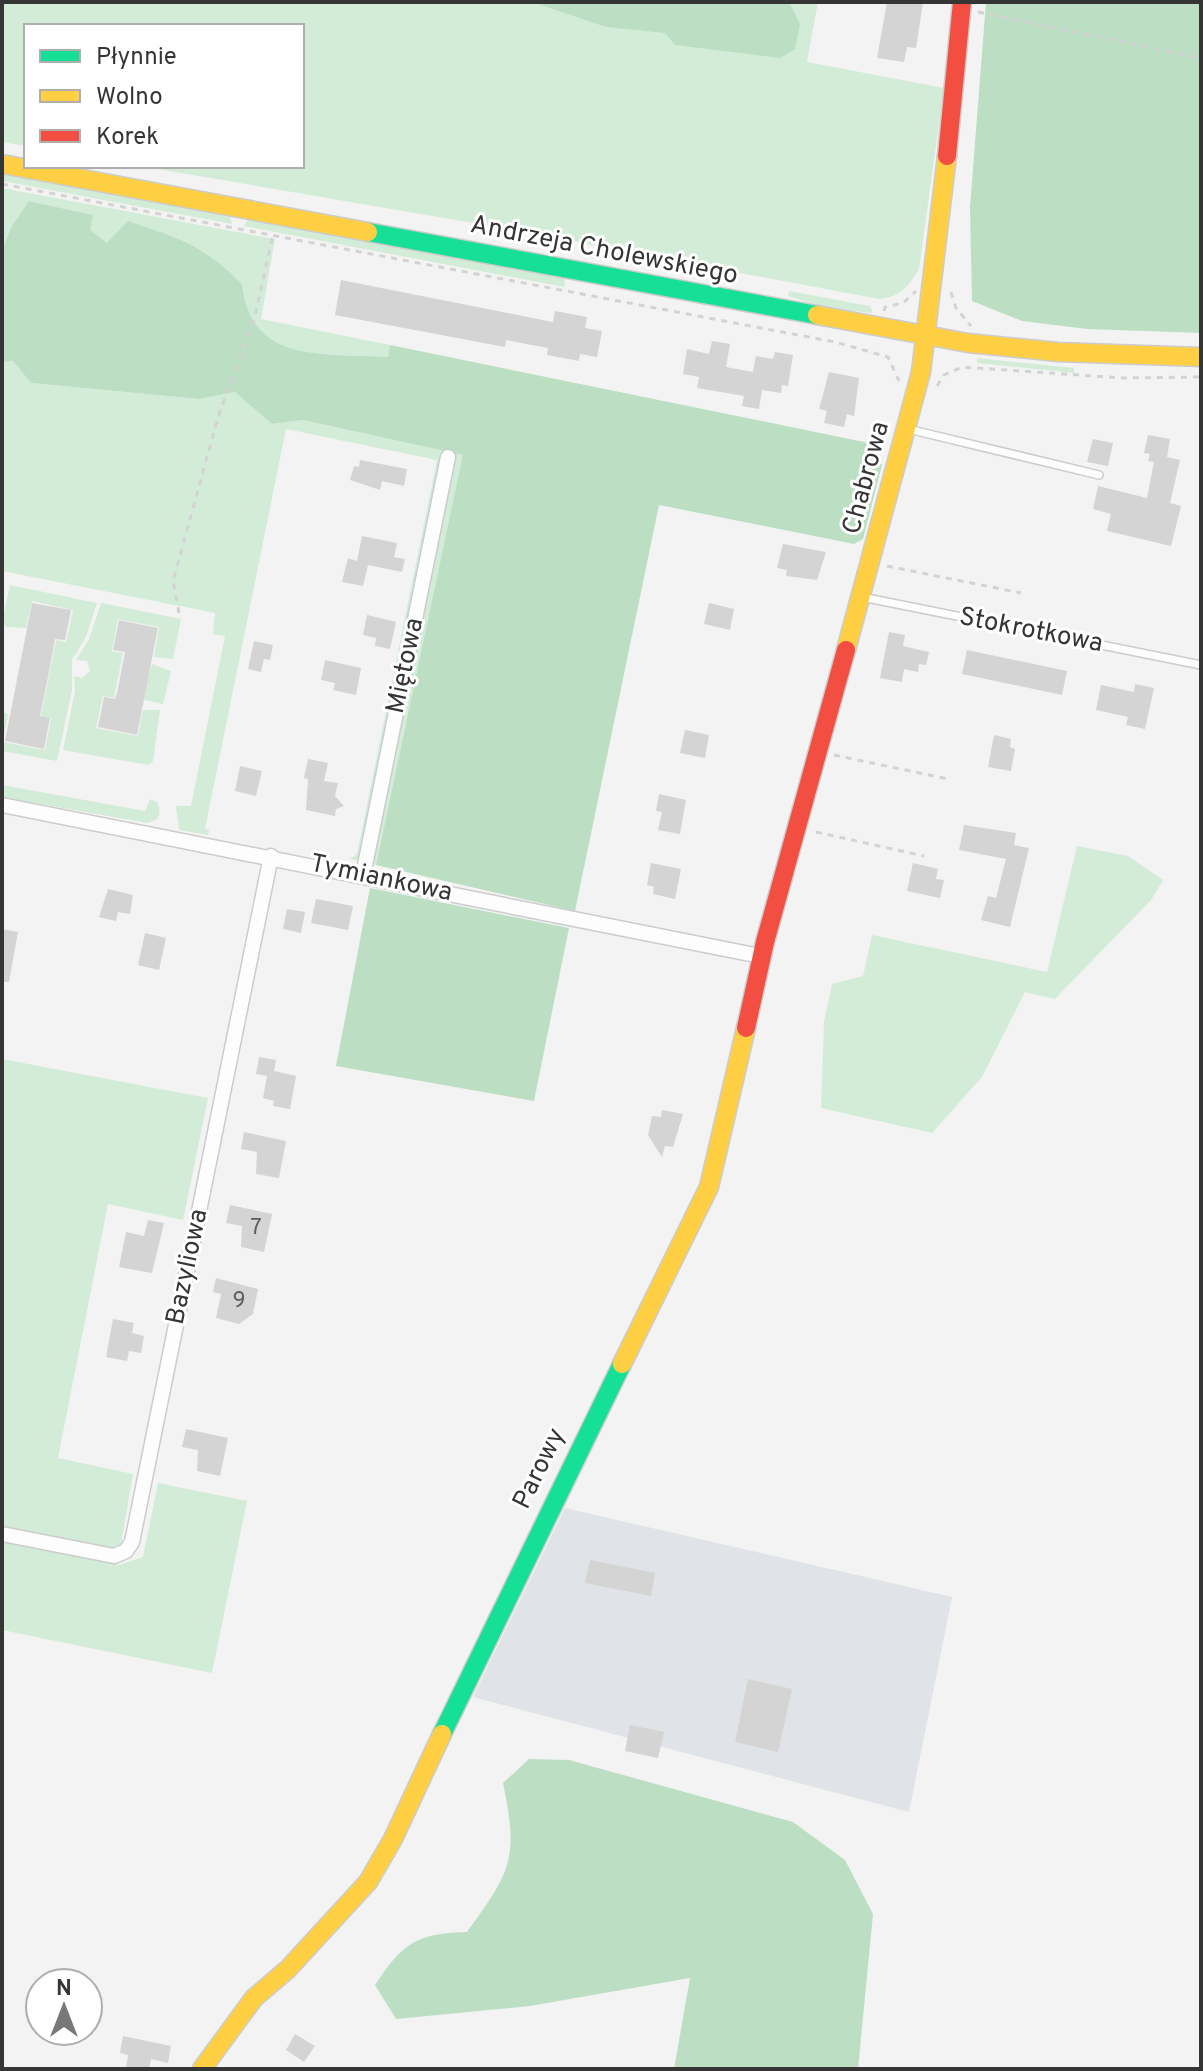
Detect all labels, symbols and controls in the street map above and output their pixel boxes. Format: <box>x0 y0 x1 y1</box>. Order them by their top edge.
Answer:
legend <box>24 24 304 168</box>
text: Płynnie <box>96 43 177 73</box>
text: Wolno <box>96 83 163 113</box>
text: Korek <box>96 123 159 153</box>
street label: Andrzeja Cholewskiego <box>467 209 741 293</box>
street label: Chabrowa <box>836 418 898 538</box>
street label: Stokrotkowa <box>956 601 1106 661</box>
street label: Miętowa <box>380 615 432 717</box>
street label: Tymiankowa <box>307 848 455 910</box>
street label: Bazyliowa <box>160 1206 216 1328</box>
house number: 7 <box>250 1215 262 1242</box>
house number: 9 <box>232 1288 246 1315</box>
street label: Parowy <box>506 1423 574 1515</box>
north arrow <box>24 1967 104 2047</box>
text: N <box>56 1976 72 2003</box>

